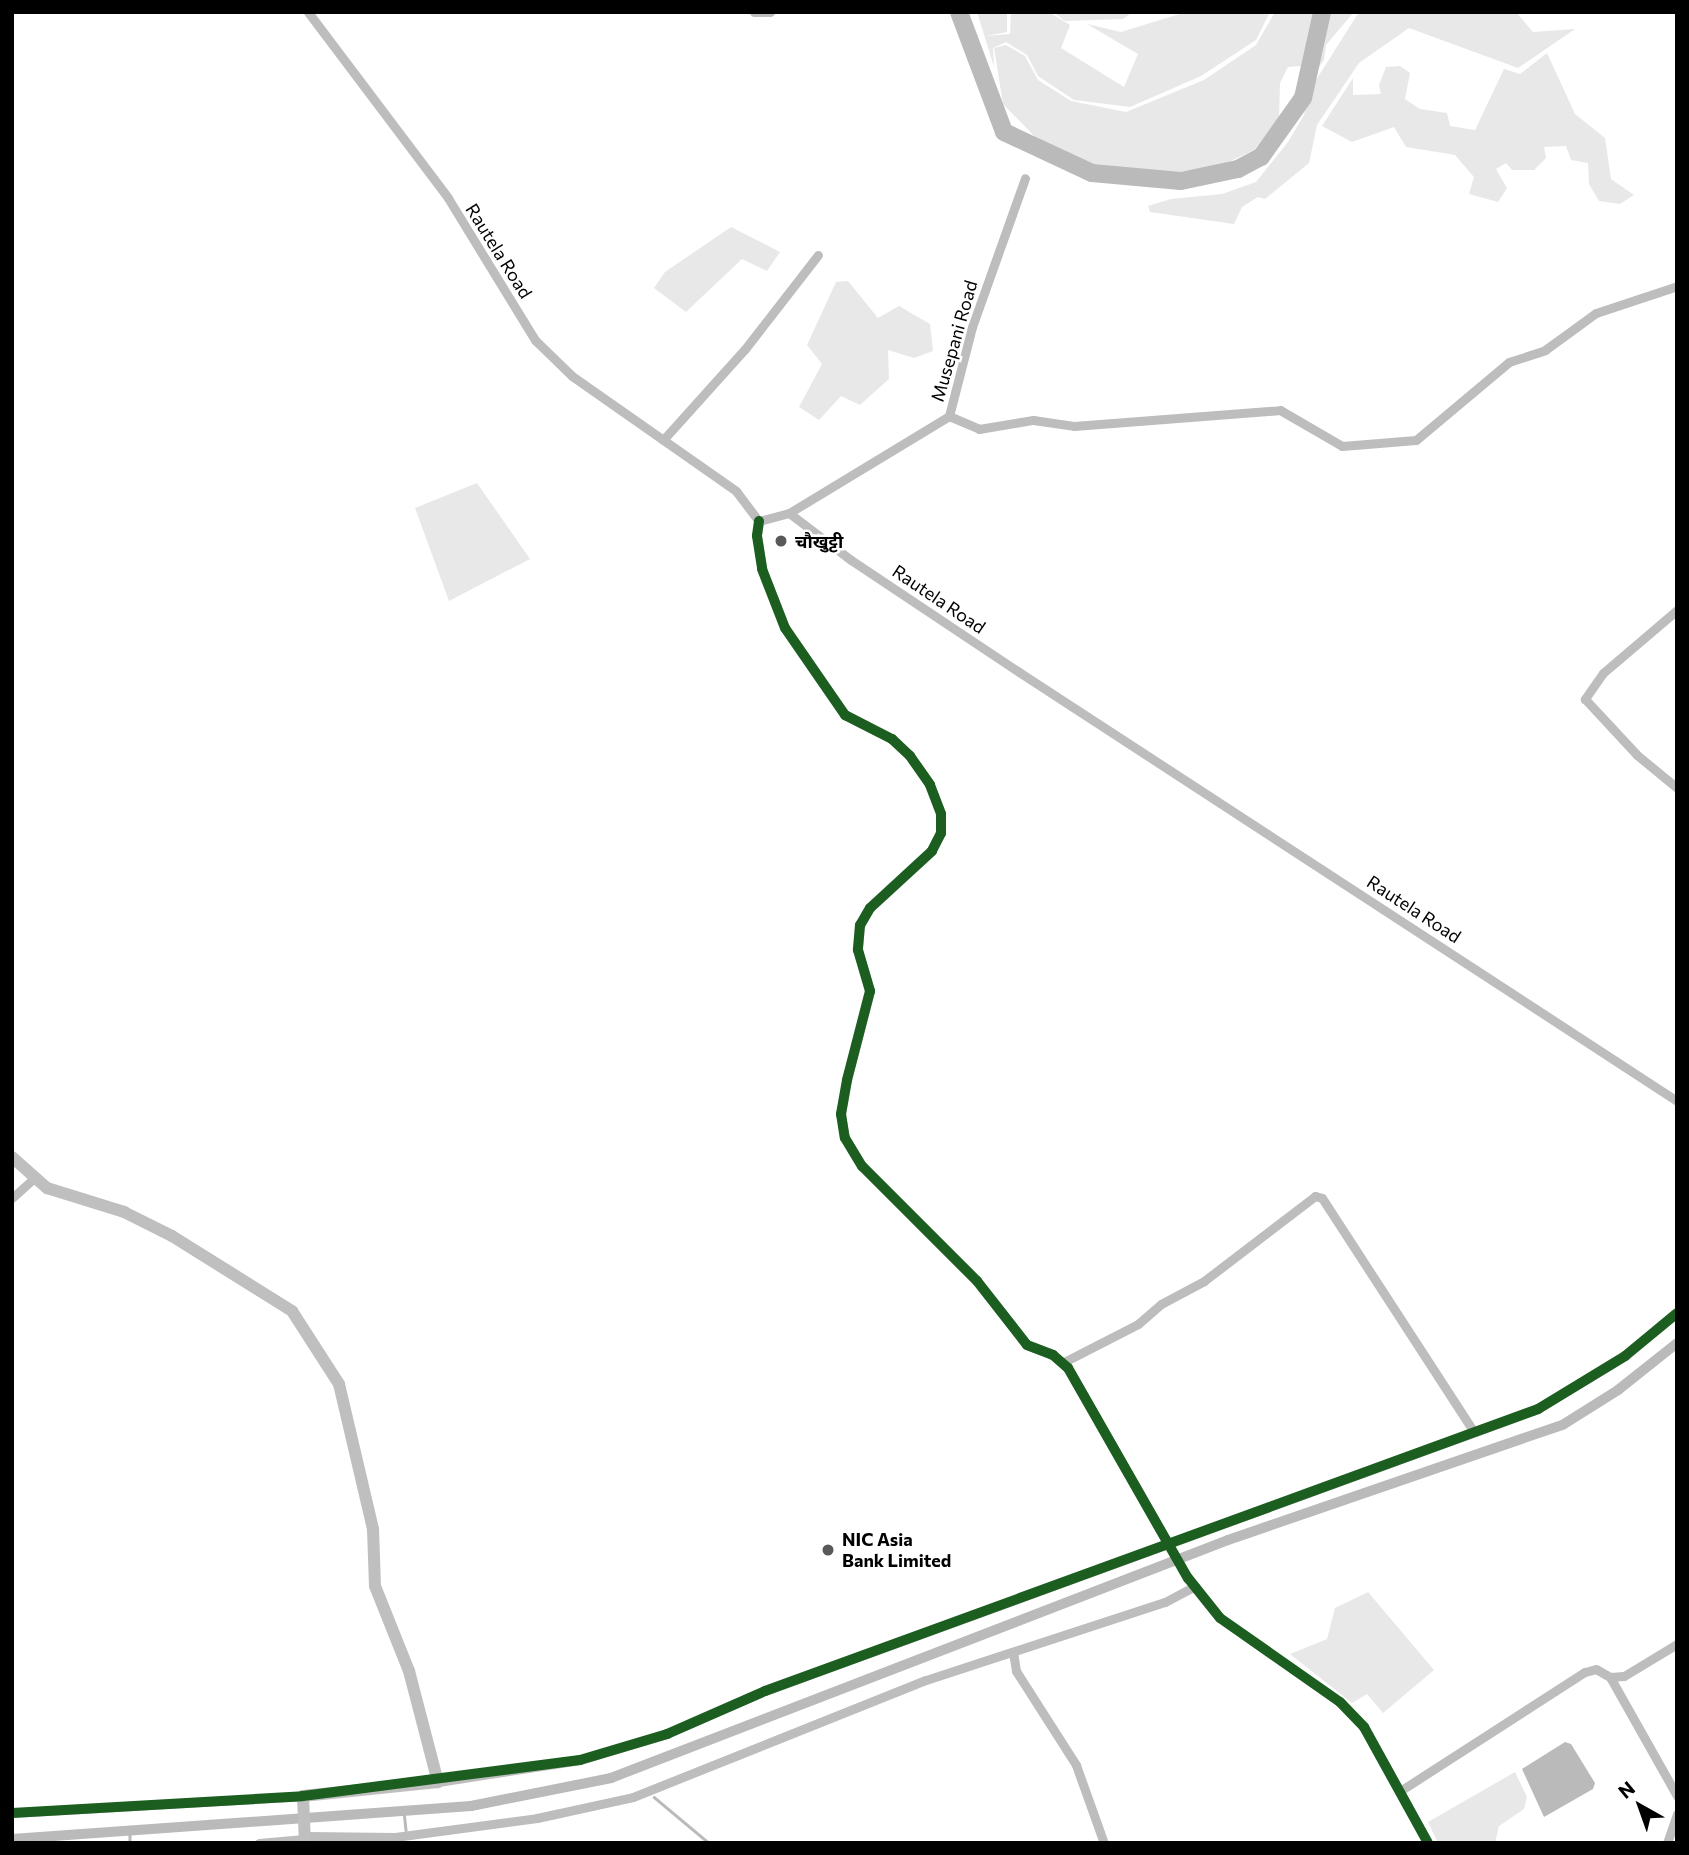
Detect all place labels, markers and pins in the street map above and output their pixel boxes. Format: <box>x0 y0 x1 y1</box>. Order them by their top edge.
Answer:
place label: चौखुट्टी <box>795 530 843 552</box>
marker: चौखुट्टी <box>773 533 789 549</box>
place label: NIC Asia Bank Limited <box>842 1529 951 1572</box>
marker: NIC Asia Bank Limited <box>820 1542 836 1558</box>

